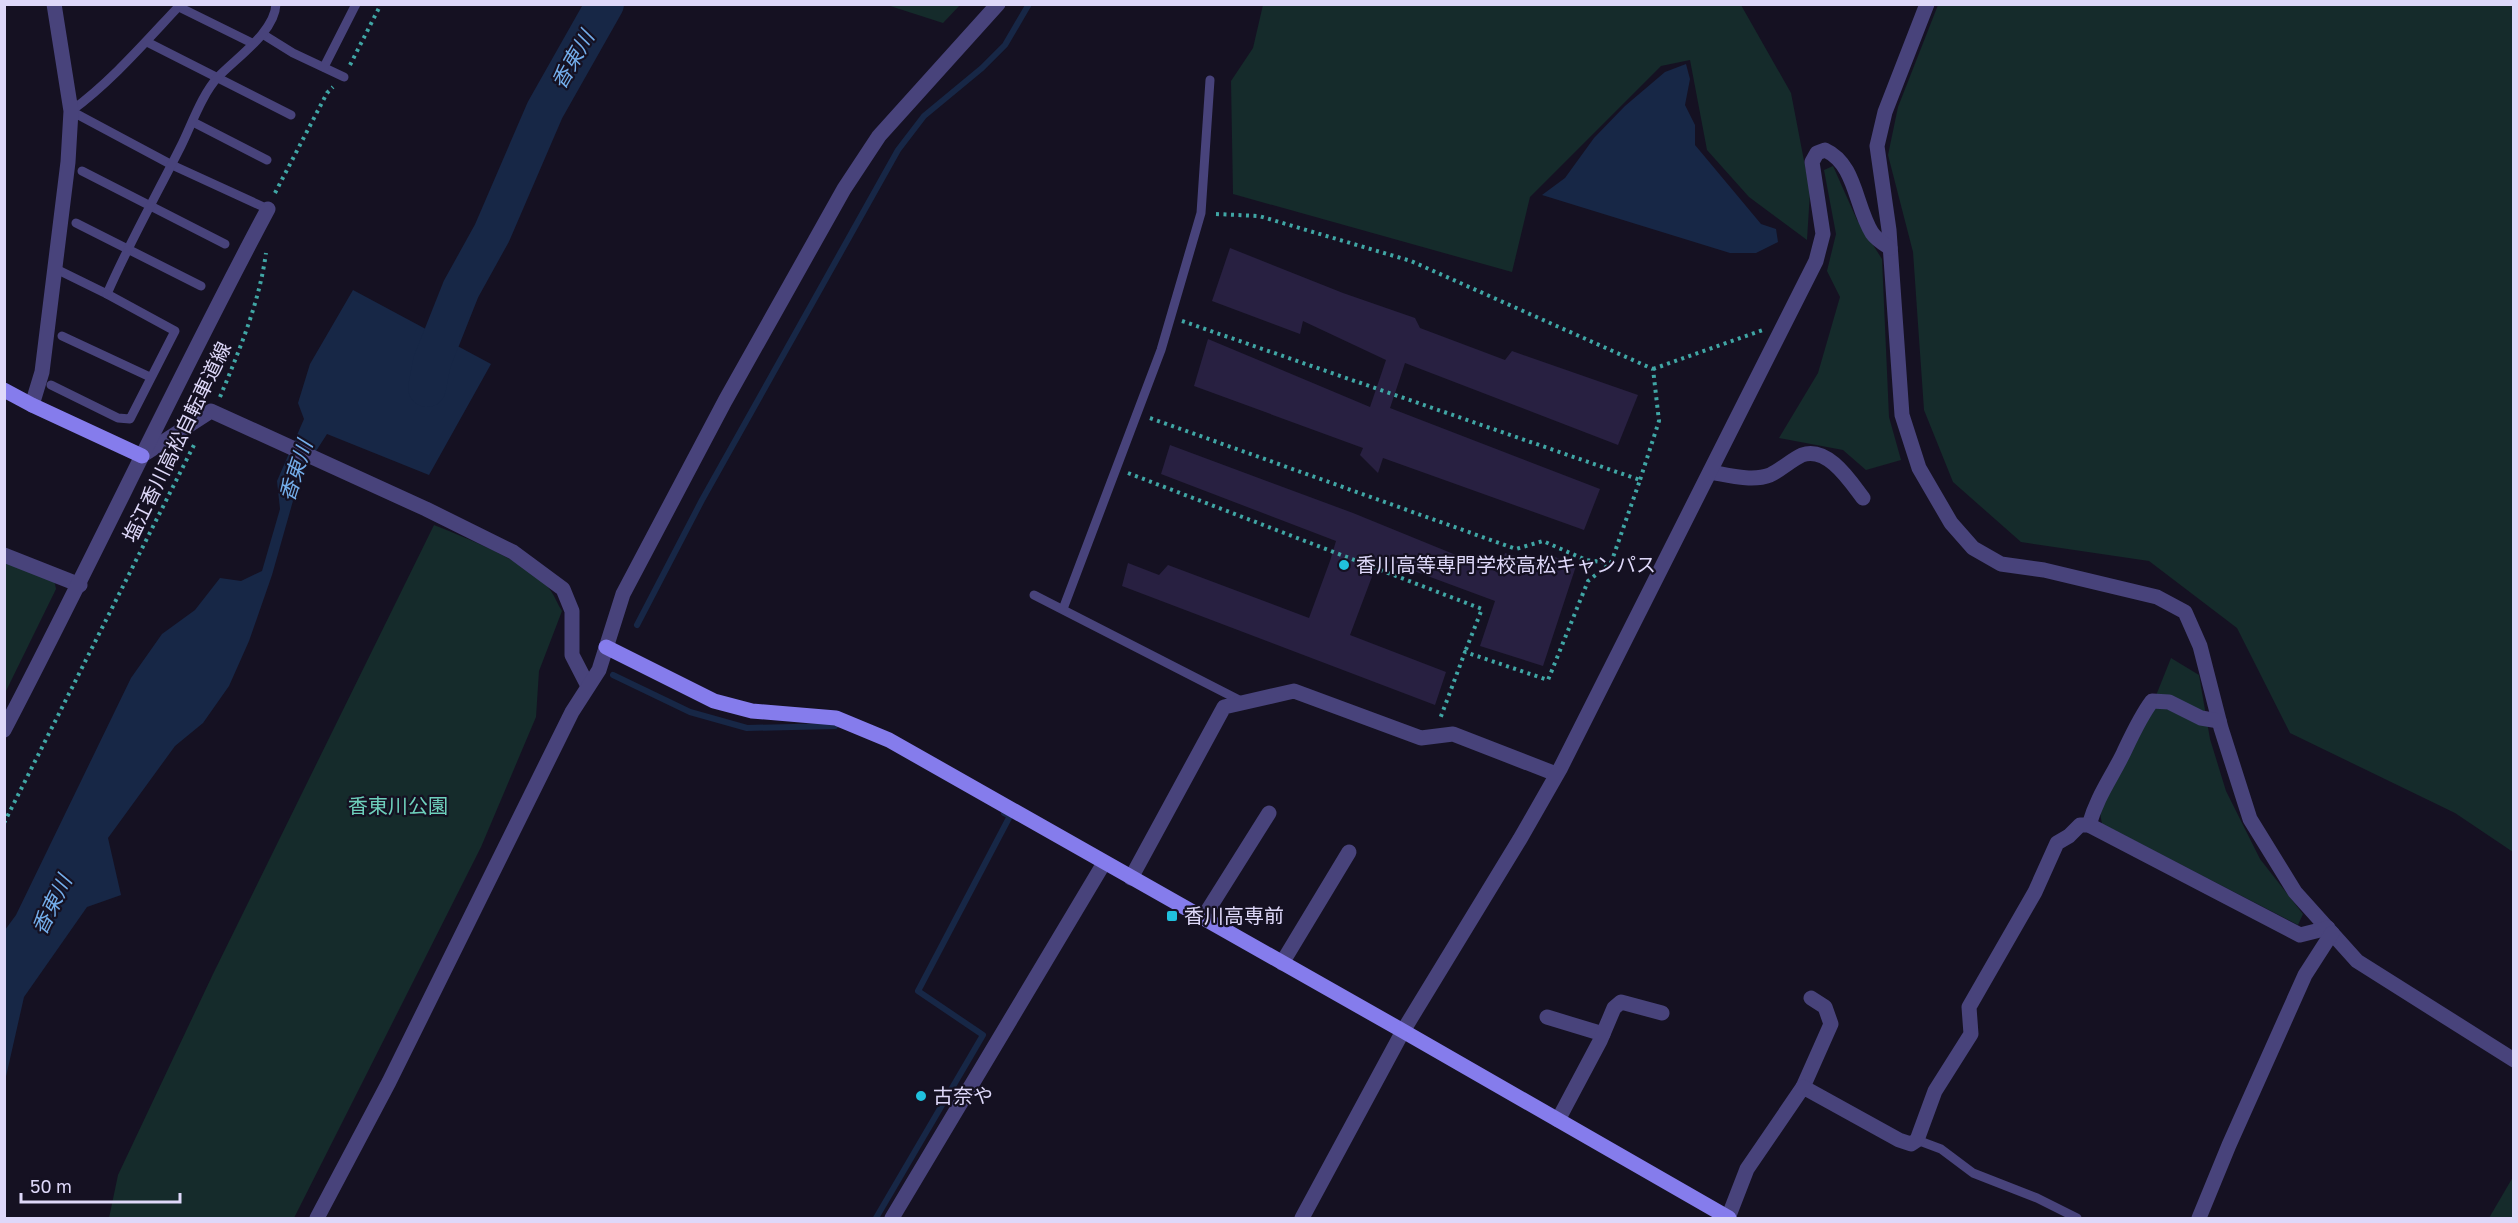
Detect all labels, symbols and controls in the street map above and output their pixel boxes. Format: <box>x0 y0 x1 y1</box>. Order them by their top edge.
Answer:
water label: 香東川 <box>545 24 600 93</box>
street label: 塩江香川高松自転車道線 <box>117 337 235 546</box>
water label: 香東川 <box>273 435 318 505</box>
place label: 香川高等専門学校高松キャンパス <box>1356 552 1656 576</box>
marker: 香川高等専門学校高松キャンパス <box>1337 558 1351 572</box>
park label: 香東川公園 <box>348 793 448 817</box>
water label: 香東川 <box>26 869 77 939</box>
place label: 香川高専前 <box>1184 903 1284 927</box>
marker: 香川高専前 <box>1165 909 1179 923</box>
place label: 古奈や <box>933 1083 993 1107</box>
marker: 古奈や <box>914 1089 928 1103</box>
scale bar <box>21 1166 180 1204</box>
text: 50 m <box>30 1175 72 1197</box>

